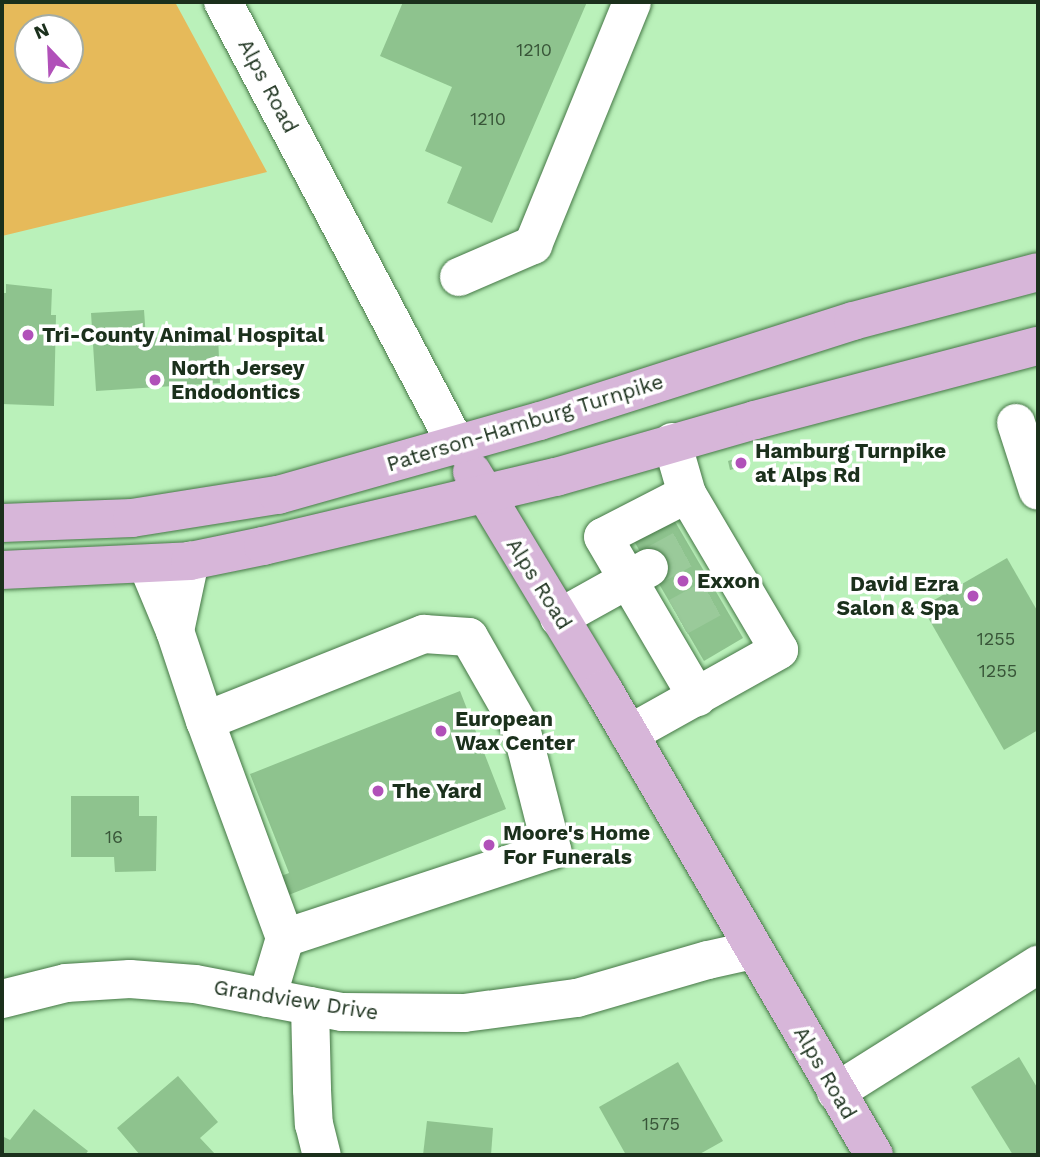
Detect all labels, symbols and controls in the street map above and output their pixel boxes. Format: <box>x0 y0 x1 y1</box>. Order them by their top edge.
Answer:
north arrow <box>14 14 84 84</box>
text: N <box>30 18 52 44</box>
street label: Alps Road <box>233 35 303 137</box>
house number: 1210 <box>516 39 552 61</box>
house number: 1210 <box>470 108 506 130</box>
place label: Tri-County Animal Hospital <box>42 322 326 348</box>
marker: Tri-County Animal Hospital <box>20 327 36 343</box>
place label: North Jersey Endodontics <box>171 355 305 405</box>
street label: Paterson-Hamburg Turnpike <box>383 369 667 477</box>
marker: North Jersey Endodontics <box>145 370 165 390</box>
place label: Hamburg Turnpike at Alps Rd <box>755 438 947 488</box>
marker: Hamburg Turnpike at Alps Rd <box>733 455 749 471</box>
street label: Alps Road <box>501 534 577 634</box>
place label: Exxon <box>697 568 760 594</box>
place label: David Ezra Salon & Spa <box>837 571 959 621</box>
marker: Exxon <box>675 573 691 589</box>
marker: David Ezra Salon & Spa <box>965 588 981 604</box>
house number: 1255 <box>977 628 1015 650</box>
house number: 1255 <box>979 660 1017 682</box>
place label: European Wax Center <box>455 706 575 756</box>
marker: European Wax Center <box>433 723 449 739</box>
place label: The Yard <box>392 778 483 804</box>
marker: The Yard <box>370 783 386 799</box>
place label: Moore's Home For Funerals <box>503 820 650 870</box>
house number: 16 <box>105 826 123 848</box>
marker: Moore's Home For Funerals <box>481 837 497 853</box>
street label: Grandview Drive <box>212 975 380 1025</box>
street label: Alps Road <box>788 1022 862 1124</box>
house number: 1575 <box>642 1113 680 1135</box>

